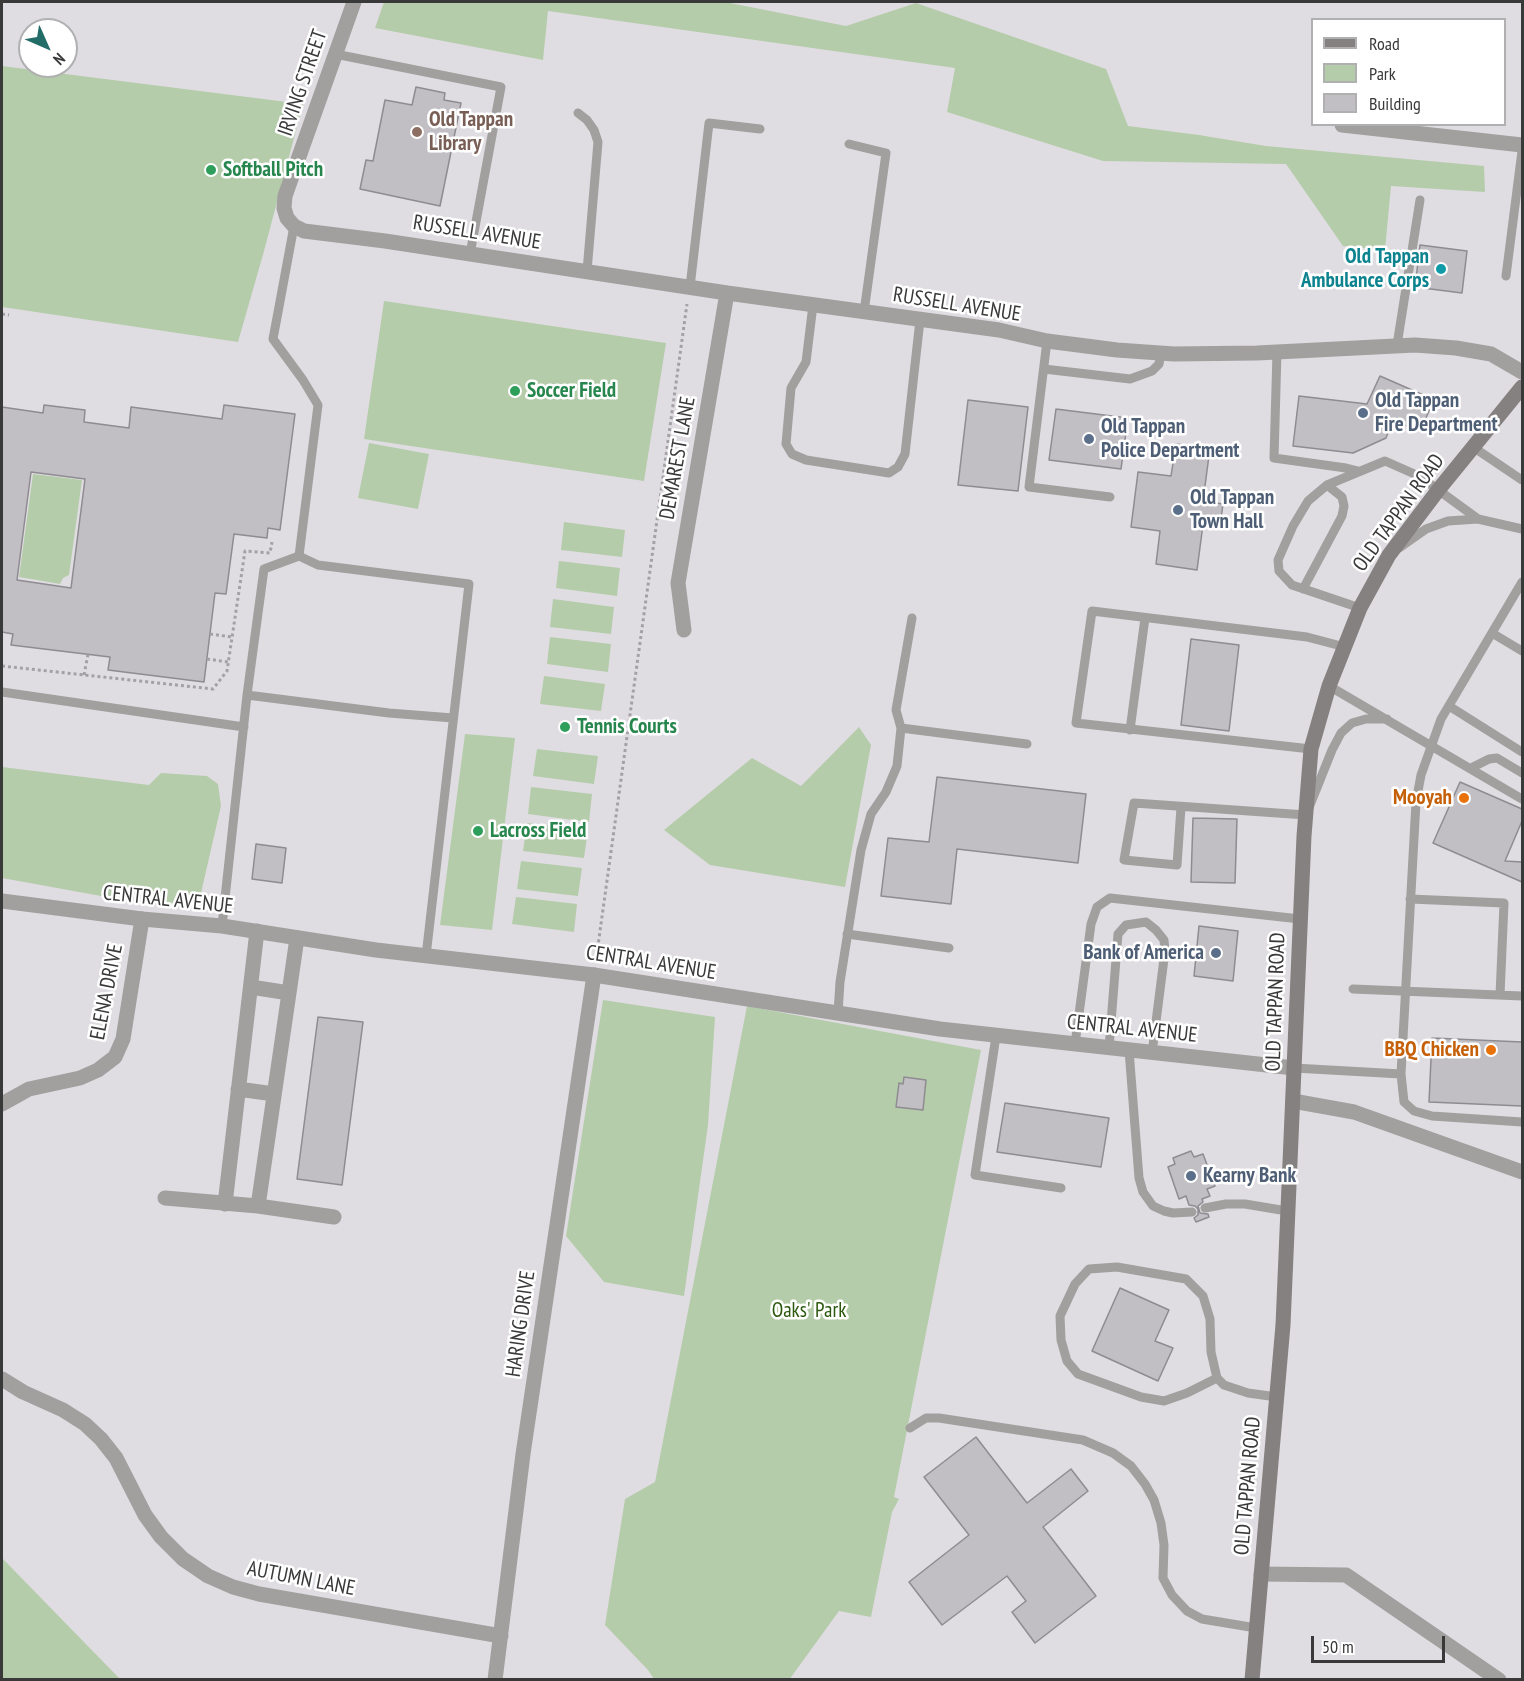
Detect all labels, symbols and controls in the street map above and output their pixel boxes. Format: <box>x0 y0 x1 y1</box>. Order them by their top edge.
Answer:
north arrow <box>18 18 78 78</box>
legend <box>1311 18 1506 126</box>
street label: IRVING STREET <box>273 27 333 139</box>
text: Road <box>1369 32 1400 55</box>
text: N <box>49 49 69 69</box>
text: Park <box>1369 62 1396 85</box>
text: Building <box>1369 92 1421 115</box>
place label: Old Tappan Library <box>429 107 513 157</box>
marker: Old Tappan Library <box>410 125 424 139</box>
place label: Softball Pitch <box>223 157 323 183</box>
marker: Softball Pitch <box>204 163 218 177</box>
street label: RUSSELL AVENUE <box>411 210 543 256</box>
place label: Old Tappan Ambulance Corps <box>1301 244 1429 294</box>
marker: Old Tappan Ambulance Corps <box>1434 262 1448 276</box>
street label: RUSSELL AVENUE <box>891 282 1023 328</box>
place label: Soccer Field <box>527 378 616 404</box>
marker: Soccer Field <box>508 384 522 398</box>
place label: Old Tappan Fire Department <box>1375 388 1497 438</box>
street label: DEMAREST LANE <box>655 395 701 521</box>
marker: Old Tappan Fire Department <box>1356 406 1370 420</box>
place label: Old Tappan Police Department <box>1101 414 1239 464</box>
marker: Old Tappan Police Department <box>1082 432 1096 446</box>
street label: OLD TAPPAN ROAD <box>1348 449 1450 577</box>
place label: Old Tappan Town Hall <box>1190 485 1274 535</box>
marker: Old Tappan Town Hall <box>1171 503 1185 517</box>
place label: Tennis Courts <box>577 714 677 740</box>
marker: Tennis Courts <box>558 720 572 734</box>
place label: Mooyah <box>1393 785 1452 811</box>
marker: Mooyah <box>1457 791 1471 805</box>
place label: Lacross Field <box>490 818 586 844</box>
marker: Lacross Field <box>471 824 485 838</box>
street label: CENTRAL AVENUE <box>101 881 235 919</box>
street label: OLD TAPPAN ROAD <box>1261 932 1291 1072</box>
street label: CENTRAL AVENUE <box>584 940 718 986</box>
place label: Bank of America <box>1083 940 1204 966</box>
street label: ELENA DRIVE <box>85 942 129 1042</box>
marker: Bank of America <box>1209 946 1223 960</box>
street label: CENTRAL AVENUE <box>1065 1010 1199 1048</box>
place label: BBQ Chicken <box>1385 1037 1479 1063</box>
marker: BBQ Chicken <box>1484 1043 1498 1057</box>
place label: Kearny Bank <box>1203 1163 1296 1189</box>
marker: Kearny Bank <box>1184 1169 1198 1183</box>
street label: HARING DRIVE <box>501 1269 541 1379</box>
park label: Oaks' Park <box>772 1298 846 1324</box>
street label: OLD TAPPAN ROAD <box>1229 1416 1267 1556</box>
street label: AUTUMN LANE <box>245 1556 357 1602</box>
scale bar <box>1314 1624 1448 1662</box>
text: 50 m <box>1322 1635 1354 1658</box>

